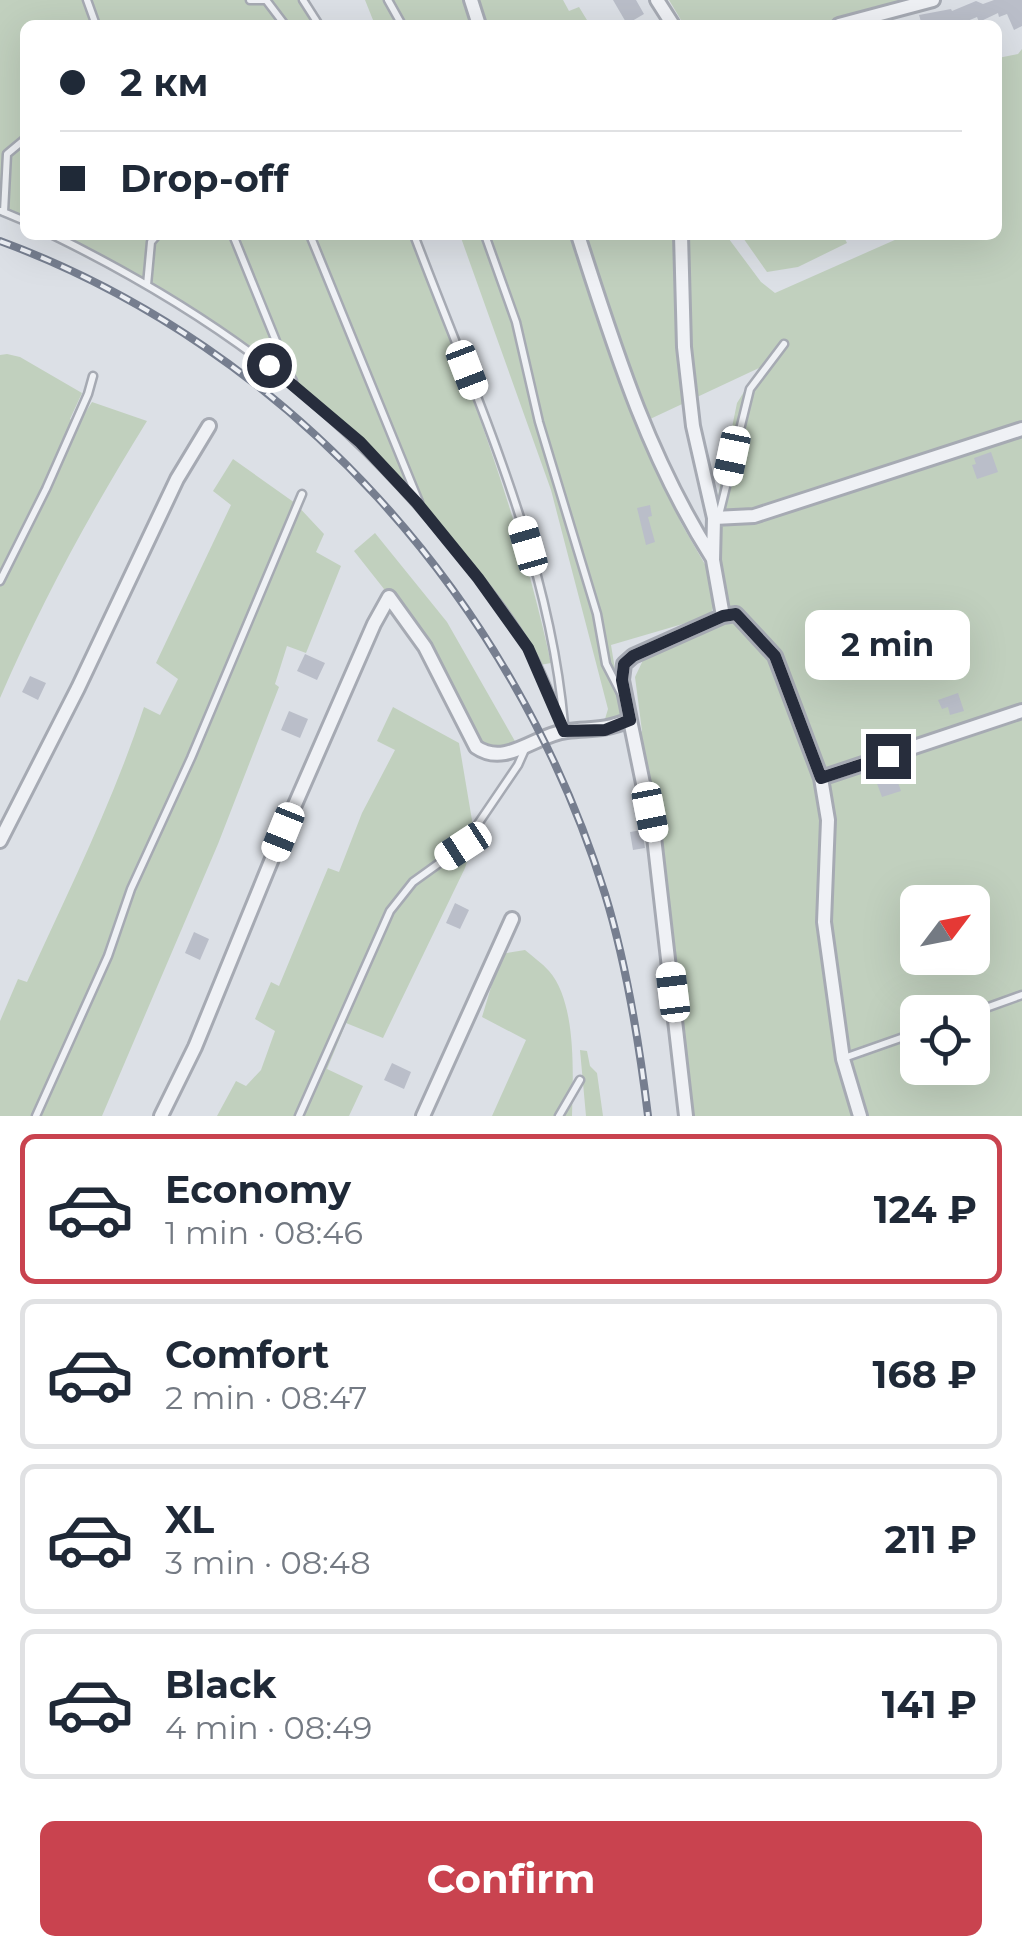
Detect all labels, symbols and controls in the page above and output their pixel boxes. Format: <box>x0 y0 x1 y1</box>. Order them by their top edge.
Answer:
text: 2 км <box>120 59 209 106</box>
text: Drop-off <box>120 155 289 202</box>
car <box>442 337 492 403</box>
route start <box>247 343 292 388</box>
car <box>711 424 753 488</box>
car <box>505 513 551 579</box>
callout: 2 min <box>806 611 970 681</box>
text: 2 min <box>841 625 934 664</box>
route end <box>866 734 911 779</box>
car <box>630 780 670 844</box>
car <box>258 799 308 865</box>
car <box>430 817 496 875</box>
north arrow <box>900 885 990 975</box>
map controls <box>900 885 990 1085</box>
car <box>654 960 692 1024</box>
button: locate <box>900 995 990 1085</box>
icon: car <box>45 1164 135 1254</box>
text: Economy <box>165 1166 351 1213</box>
text: 124 ₽ <box>874 1186 977 1233</box>
text: 1 min · 08:46 <box>165 1213 363 1252</box>
icon: car <box>45 1329 135 1419</box>
text: Comfort <box>165 1331 329 1378</box>
text: 168 ₽ <box>873 1351 977 1398</box>
text: 2 min · 08:47 <box>165 1378 367 1417</box>
icon: car <box>45 1494 135 1584</box>
text: XL <box>165 1496 214 1543</box>
text: 211 ₽ <box>885 1516 977 1563</box>
text: 3 min · 08:48 <box>165 1543 371 1582</box>
icon: car <box>45 1659 135 1749</box>
text: Black <box>165 1661 276 1708</box>
text: 141 ₽ <box>882 1681 977 1728</box>
text: 4 min · 08:49 <box>165 1708 372 1747</box>
button: Confirm <box>40 1821 982 1936</box>

